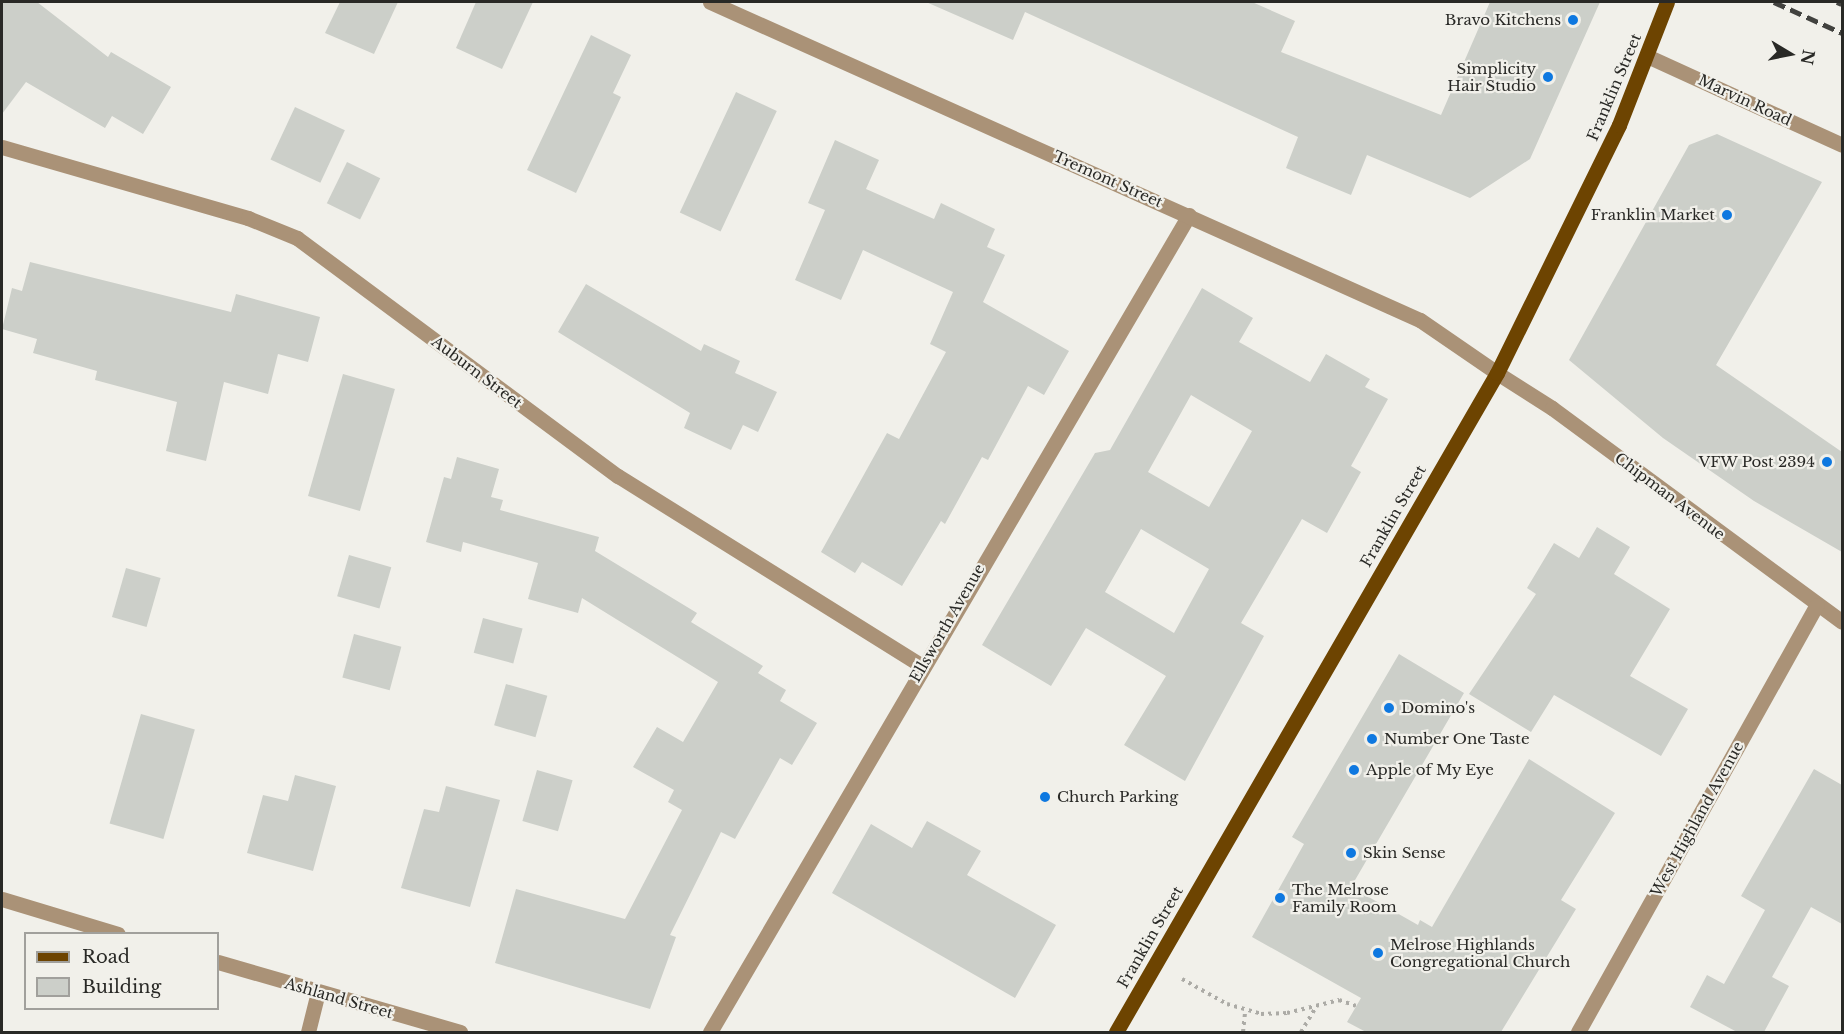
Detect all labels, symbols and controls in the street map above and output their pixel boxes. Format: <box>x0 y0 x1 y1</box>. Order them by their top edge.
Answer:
place label: Bravo Kitchens <box>1445 11 1561 29</box>
marker: Bravo Kitchens <box>1566 13 1580 27</box>
north arrow <box>1760 24 1820 84</box>
street label: Franklin Street <box>1583 31 1645 143</box>
text: N <box>1797 48 1819 66</box>
place label: Simplicity Hair Studio <box>1447 59 1536 94</box>
marker: Simplicity Hair Studio <box>1541 70 1555 84</box>
street label: Marvin Road <box>1696 71 1794 129</box>
street label: Tremont Street <box>1050 147 1166 211</box>
place label: Franklin Market <box>1591 206 1715 224</box>
marker: Franklin Market <box>1720 208 1734 222</box>
street label: Auburn Street <box>428 332 526 412</box>
street label: Chipman Avenue <box>1611 449 1729 543</box>
place label: VFW Post 2394 <box>1698 453 1815 471</box>
marker: VFW Post 2394 <box>1820 455 1834 469</box>
street label: Franklin Street <box>1357 462 1429 570</box>
street label: Ellsworth Avenue <box>906 560 988 686</box>
place label: Domino's <box>1401 699 1475 717</box>
marker: Domino's <box>1382 701 1396 715</box>
place label: Number One Taste <box>1384 730 1530 748</box>
marker: Number One Taste <box>1365 732 1379 746</box>
street label: West Highland Avenue <box>1647 738 1747 900</box>
place label: Apple of My Eye <box>1366 761 1494 779</box>
marker: Apple of My Eye <box>1347 763 1361 777</box>
place label: Church Parking <box>1057 788 1178 806</box>
marker: Church Parking <box>1038 790 1052 804</box>
place label: Skin Sense <box>1363 844 1446 862</box>
marker: Skin Sense <box>1344 846 1358 860</box>
place label: The Melrose Family Room <box>1292 880 1397 915</box>
street label: Franklin Street <box>1114 883 1186 991</box>
marker: The Melrose Family Room <box>1273 891 1287 905</box>
legend <box>24 932 219 1010</box>
place label: Melrose Highlands Congregational Church <box>1390 935 1570 970</box>
text: Road <box>82 946 130 968</box>
marker: Melrose Highlands Congregational Church <box>1371 946 1385 960</box>
street label: Ashland Street <box>283 974 395 1022</box>
text: Building <box>82 976 161 998</box>

